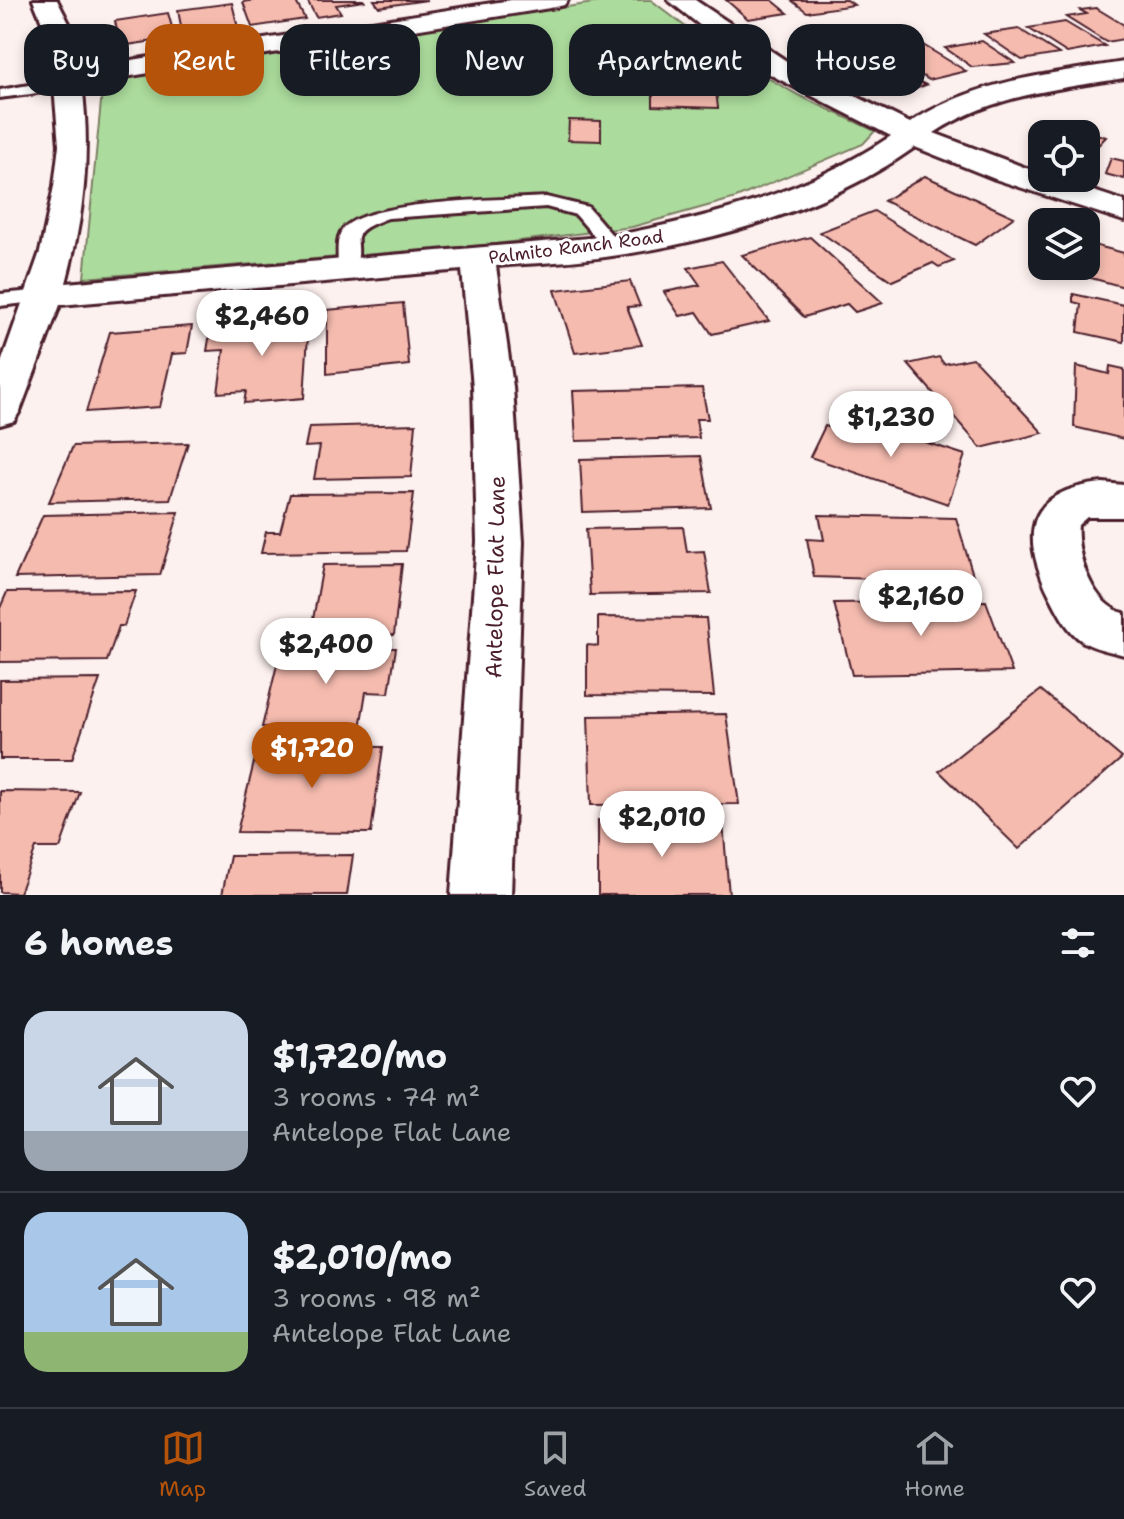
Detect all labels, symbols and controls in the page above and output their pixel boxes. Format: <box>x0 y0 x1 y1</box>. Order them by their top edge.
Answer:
chip: Buy <box>24 24 129 96</box>
chip: Rent <box>145 24 264 96</box>
chip: Filters <box>280 24 420 96</box>
chip: New <box>436 24 553 96</box>
chip: Apartment <box>569 24 771 96</box>
chip: House <box>787 24 925 96</box>
map controls <box>1028 120 1100 280</box>
button: locate <box>1028 120 1100 192</box>
button: layers <box>1028 208 1100 280</box>
street label: Palmito Ranch Road <box>487 224 665 270</box>
pin: $2,460 <box>197 290 327 358</box>
text: $2,460 <box>214 298 310 333</box>
pin: $1,230 <box>826 391 956 459</box>
text: $1,230 <box>847 399 935 434</box>
street label: Antelope Flat Lane <box>479 475 512 679</box>
pin: $2,160 <box>856 570 986 638</box>
text: $2,160 <box>877 578 965 613</box>
pin: $2,400 <box>261 618 391 686</box>
text: $2,400 <box>278 626 374 661</box>
pin: $1,720 <box>247 722 377 790</box>
text: $1,720 <box>270 730 354 765</box>
pin: $2,010 <box>597 791 727 859</box>
text: $2,010 <box>618 799 706 834</box>
text: 6 homes <box>24 920 173 966</box>
icon: filters <box>1056 921 1100 965</box>
text: $1,720/mo <box>272 1033 447 1079</box>
icon: home <box>88 1043 184 1139</box>
icon: heart <box>1056 1069 1100 1113</box>
text: 3 rooms · 74 m² <box>272 1079 480 1114</box>
text: Antelope Flat Lane <box>272 1114 512 1149</box>
text: $2,010/mo <box>272 1234 452 1280</box>
icon: home <box>88 1244 184 1340</box>
icon: heart <box>1056 1270 1100 1314</box>
text: 3 rooms · 98 m² <box>272 1280 481 1315</box>
text: Antelope Flat Lane <box>272 1315 512 1350</box>
tab: Map <box>159 1426 206 1503</box>
tab: Saved <box>524 1426 587 1503</box>
tab: Home <box>905 1426 965 1503</box>

